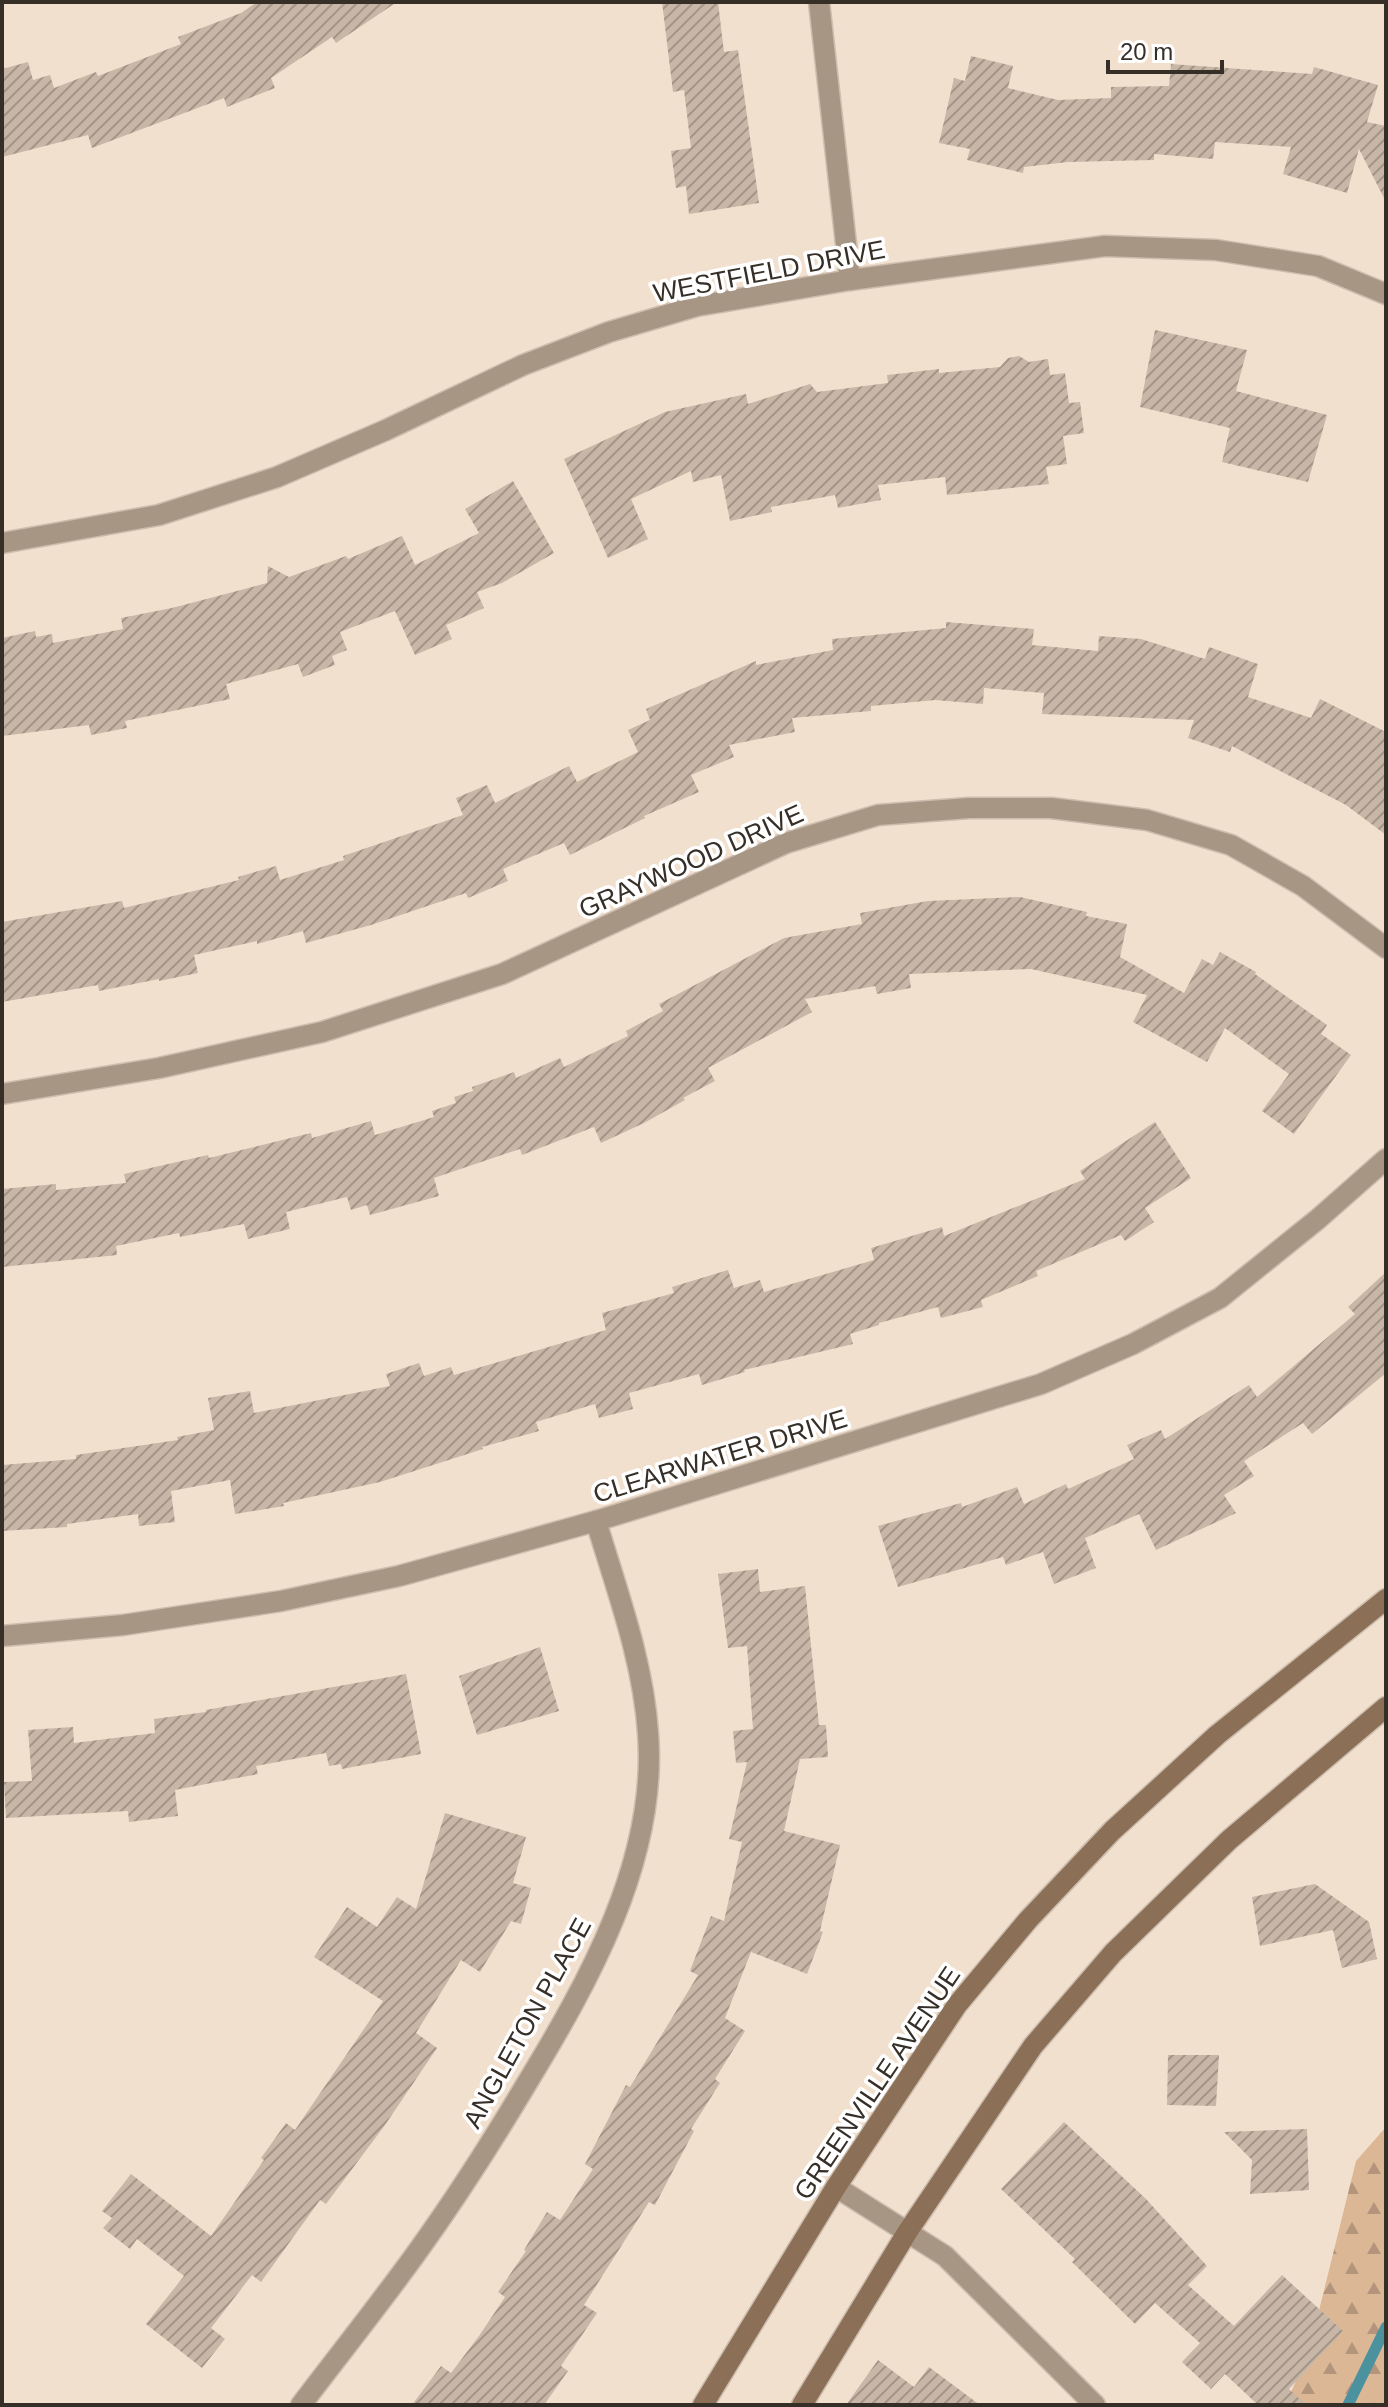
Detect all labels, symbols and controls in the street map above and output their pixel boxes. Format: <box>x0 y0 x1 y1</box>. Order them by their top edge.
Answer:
scale bar <box>1108 24 1222 74</box>
text: 20 m <box>1120 38 1173 65</box>
street label: WESTFIELD DRIVE <box>651 234 887 308</box>
street label: GRAYWOOD DRIVE <box>574 798 808 924</box>
street label: CLEARWATER DRIVE <box>589 1403 851 1509</box>
street label: ANGLETON PLACE <box>457 1913 597 2133</box>
street label: GREENVILLE AVENUE <box>788 1961 966 2205</box>

